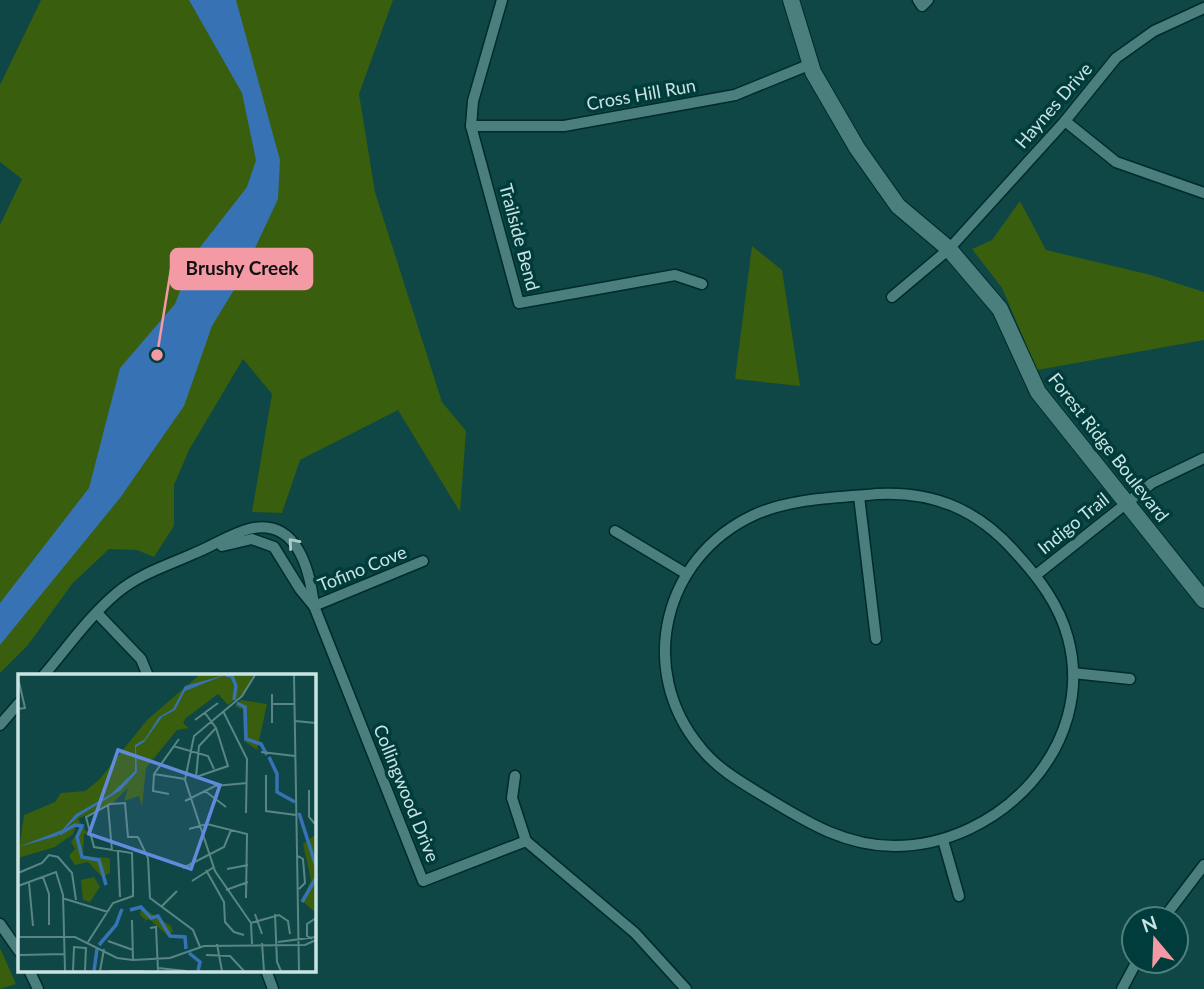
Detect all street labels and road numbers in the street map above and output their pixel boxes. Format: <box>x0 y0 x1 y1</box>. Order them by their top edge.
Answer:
street label: Haynes Drive <box>1010 58 1096 152</box>
street label: Cross Hill Run <box>585 74 697 114</box>
street label: Trailside Bend <box>495 181 545 293</box>
street label: Forest Ridge Boulevard <box>1044 368 1174 526</box>
street label: Indigo Trail <box>1033 488 1113 558</box>
street label: Tofino Cove <box>314 540 410 596</box>
street label: Collingwood Drive <box>369 721 445 865</box>

